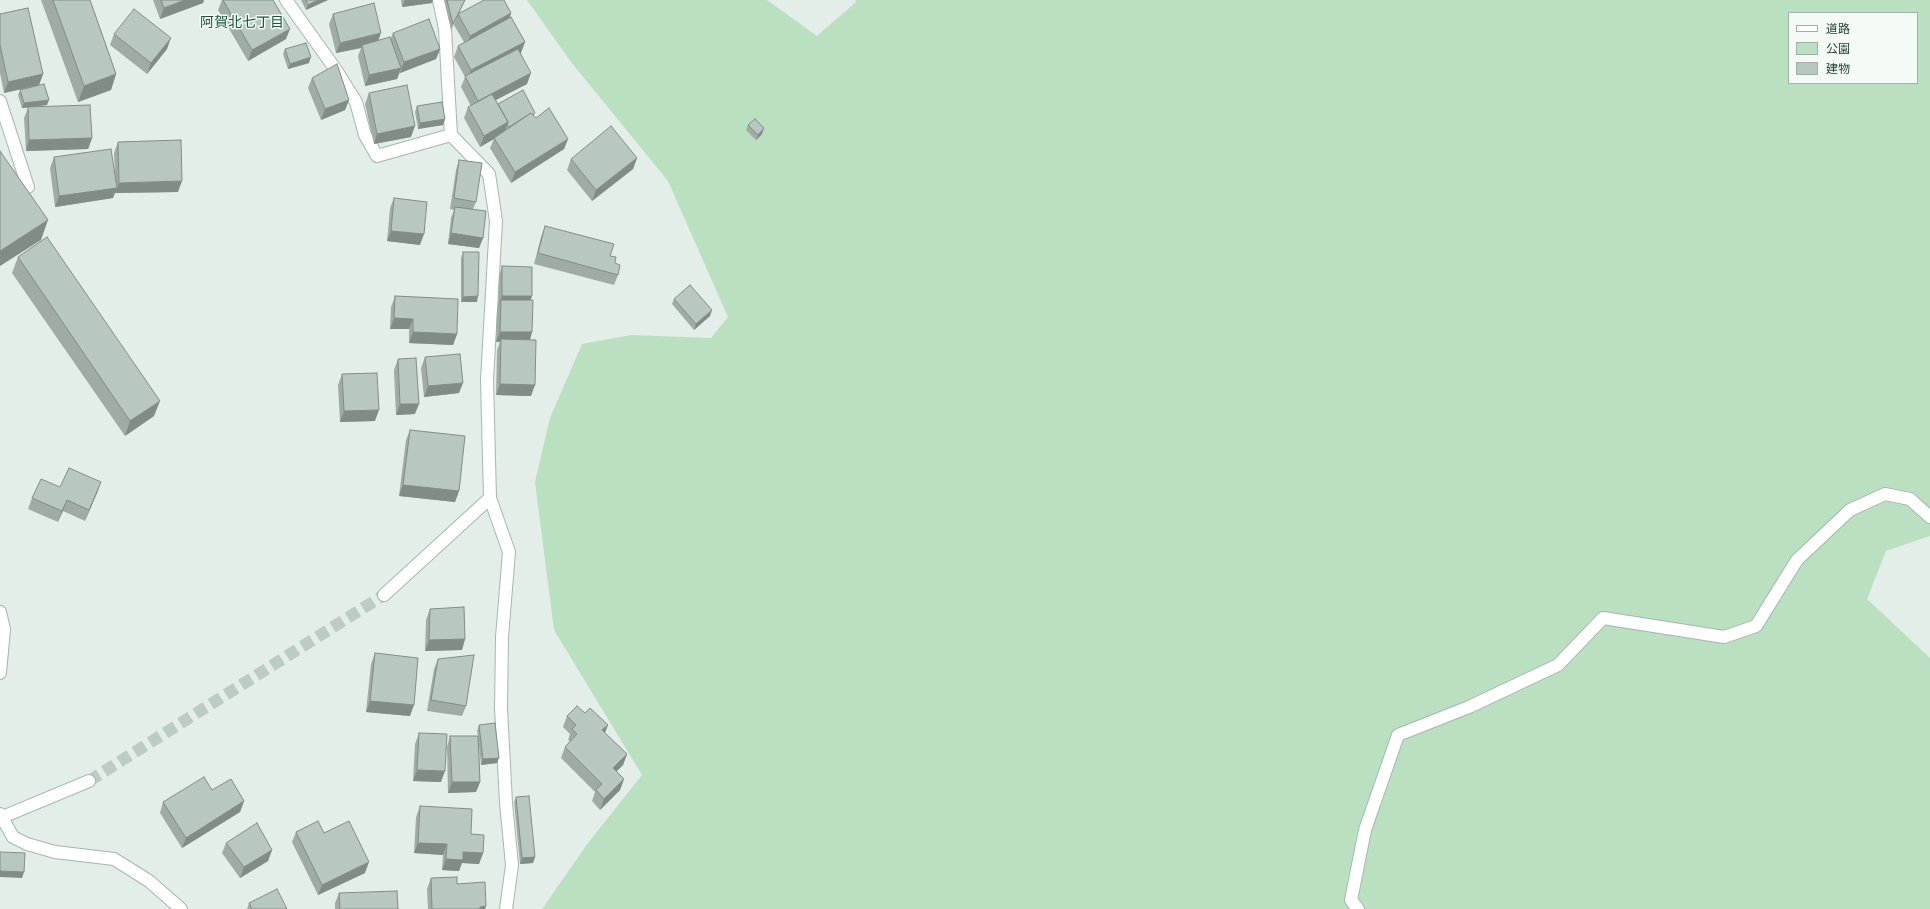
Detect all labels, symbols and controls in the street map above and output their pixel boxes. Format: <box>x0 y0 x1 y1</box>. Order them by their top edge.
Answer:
legend <box>1788 12 1918 84</box>
district label: 阿賀北七丁目 <box>200 15 284 31</box>
text: 道路 <box>1826 22 1850 37</box>
text: 公園 <box>1826 42 1850 57</box>
text: 建物 <box>1826 62 1850 77</box>

